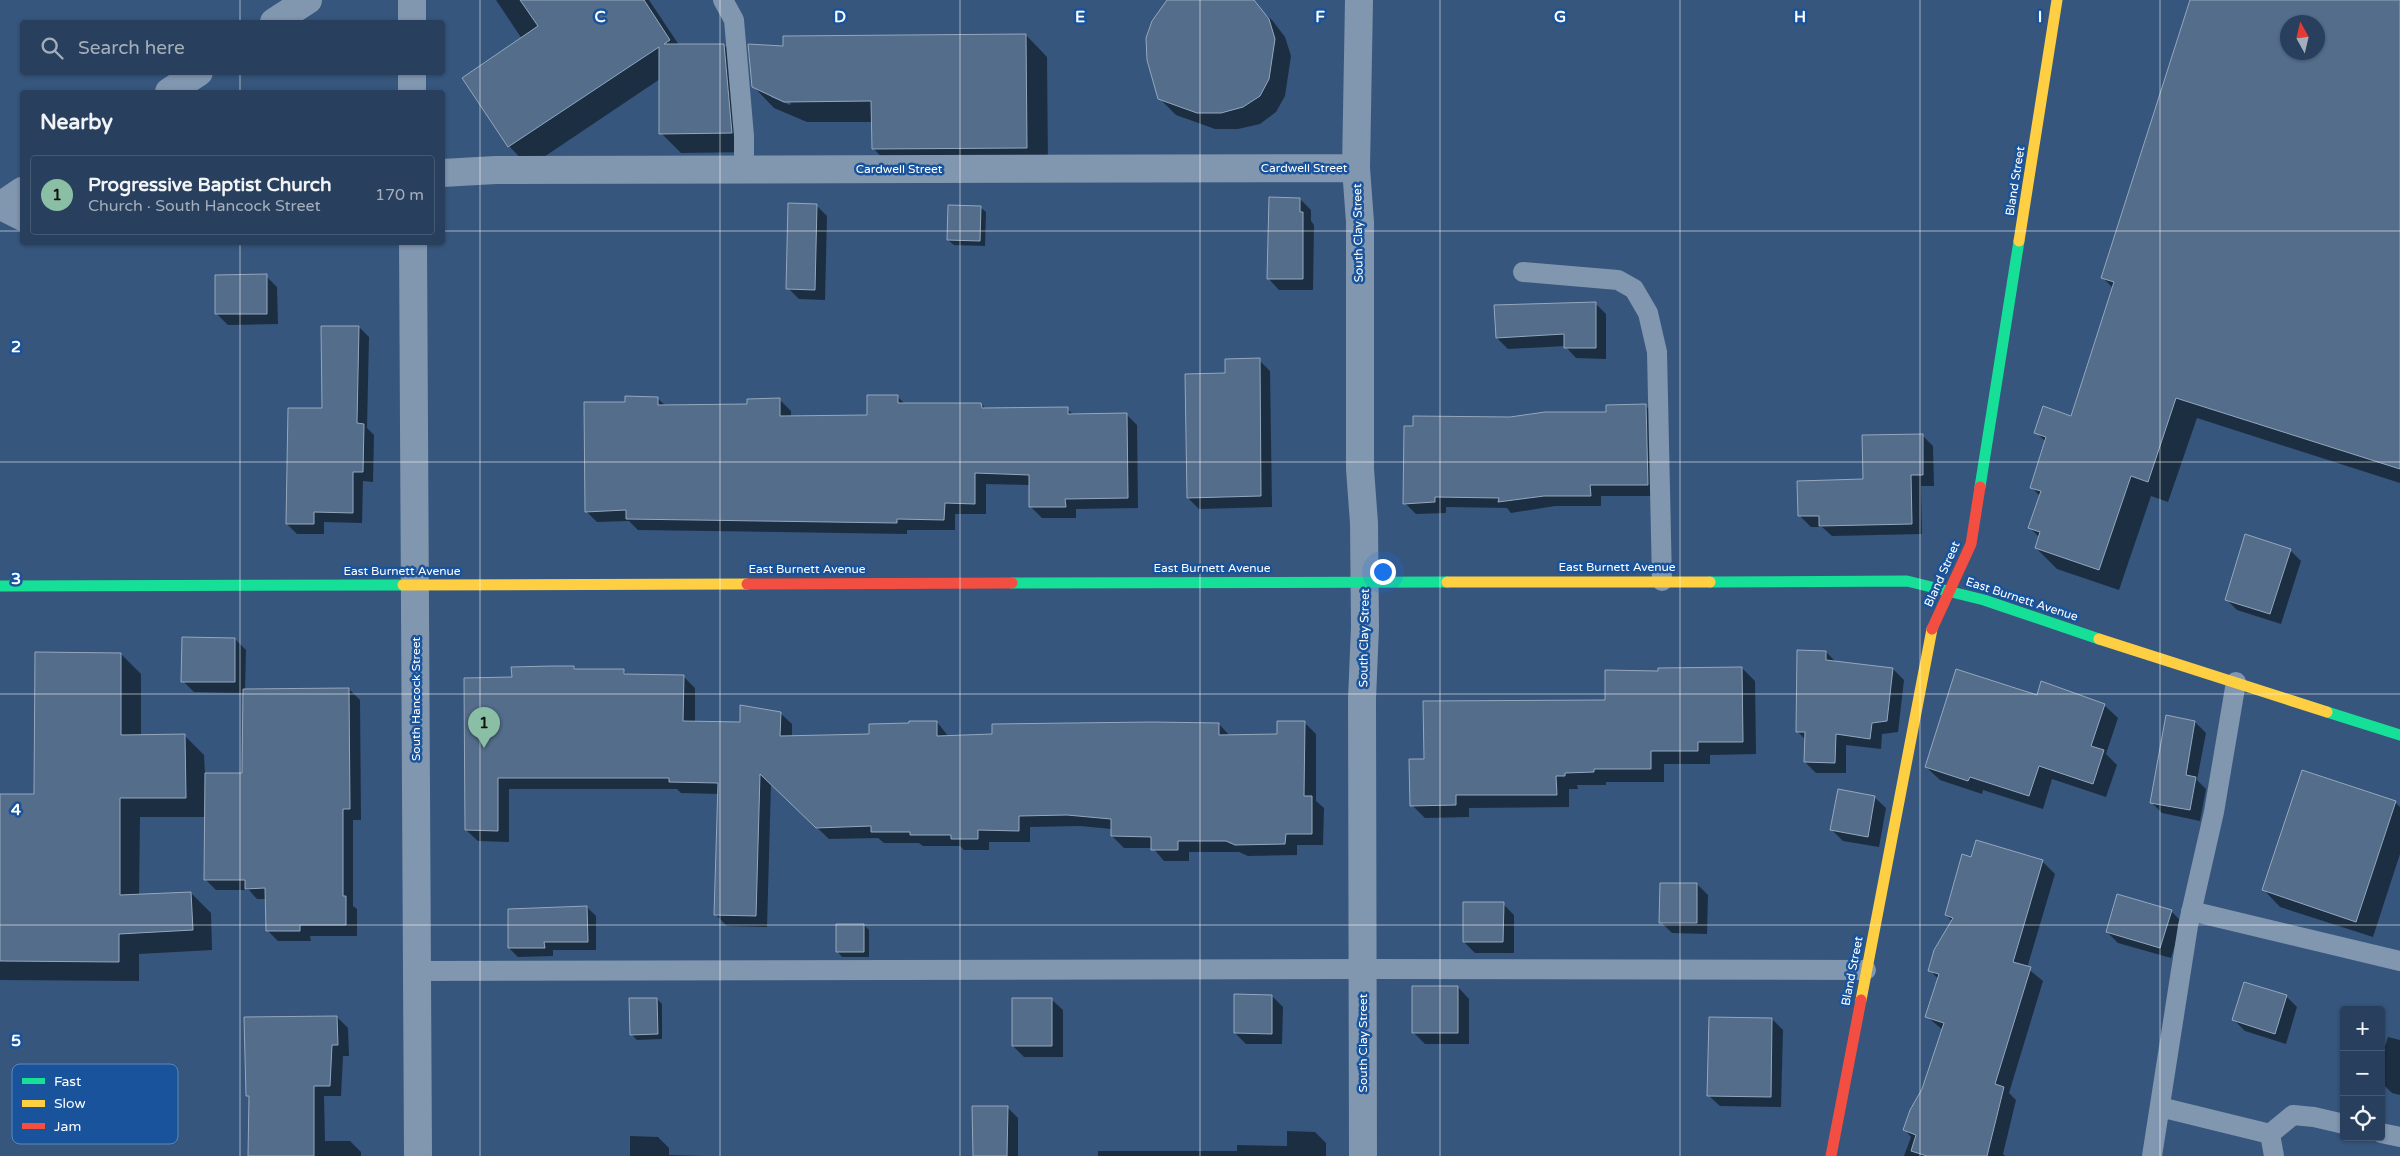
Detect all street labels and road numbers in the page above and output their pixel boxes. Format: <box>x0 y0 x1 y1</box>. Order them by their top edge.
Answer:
street label: Bland Street <box>2003 145 2027 217</box>
street label: Cardwell Street <box>1261 161 1348 175</box>
street label: Cardwell Street <box>856 162 943 176</box>
street label: South Clay Street <box>1350 183 1366 283</box>
street label: Bland Street <box>1921 539 1963 609</box>
street label: East Burnett Avenue <box>1558 560 1676 574</box>
street label: East Burnett Avenue <box>1153 561 1271 575</box>
street label: East Burnett Avenue <box>748 562 866 576</box>
street label: East Burnett Avenue <box>343 564 461 578</box>
street label: East Burnett Avenue <box>1964 574 2080 624</box>
street label: South Clay Street <box>1356 588 1372 688</box>
street label: South Hancock Street <box>409 637 423 761</box>
street label: Bland Street <box>1838 935 1866 1007</box>
street label: South Clay Street <box>1356 993 1370 1092</box>

